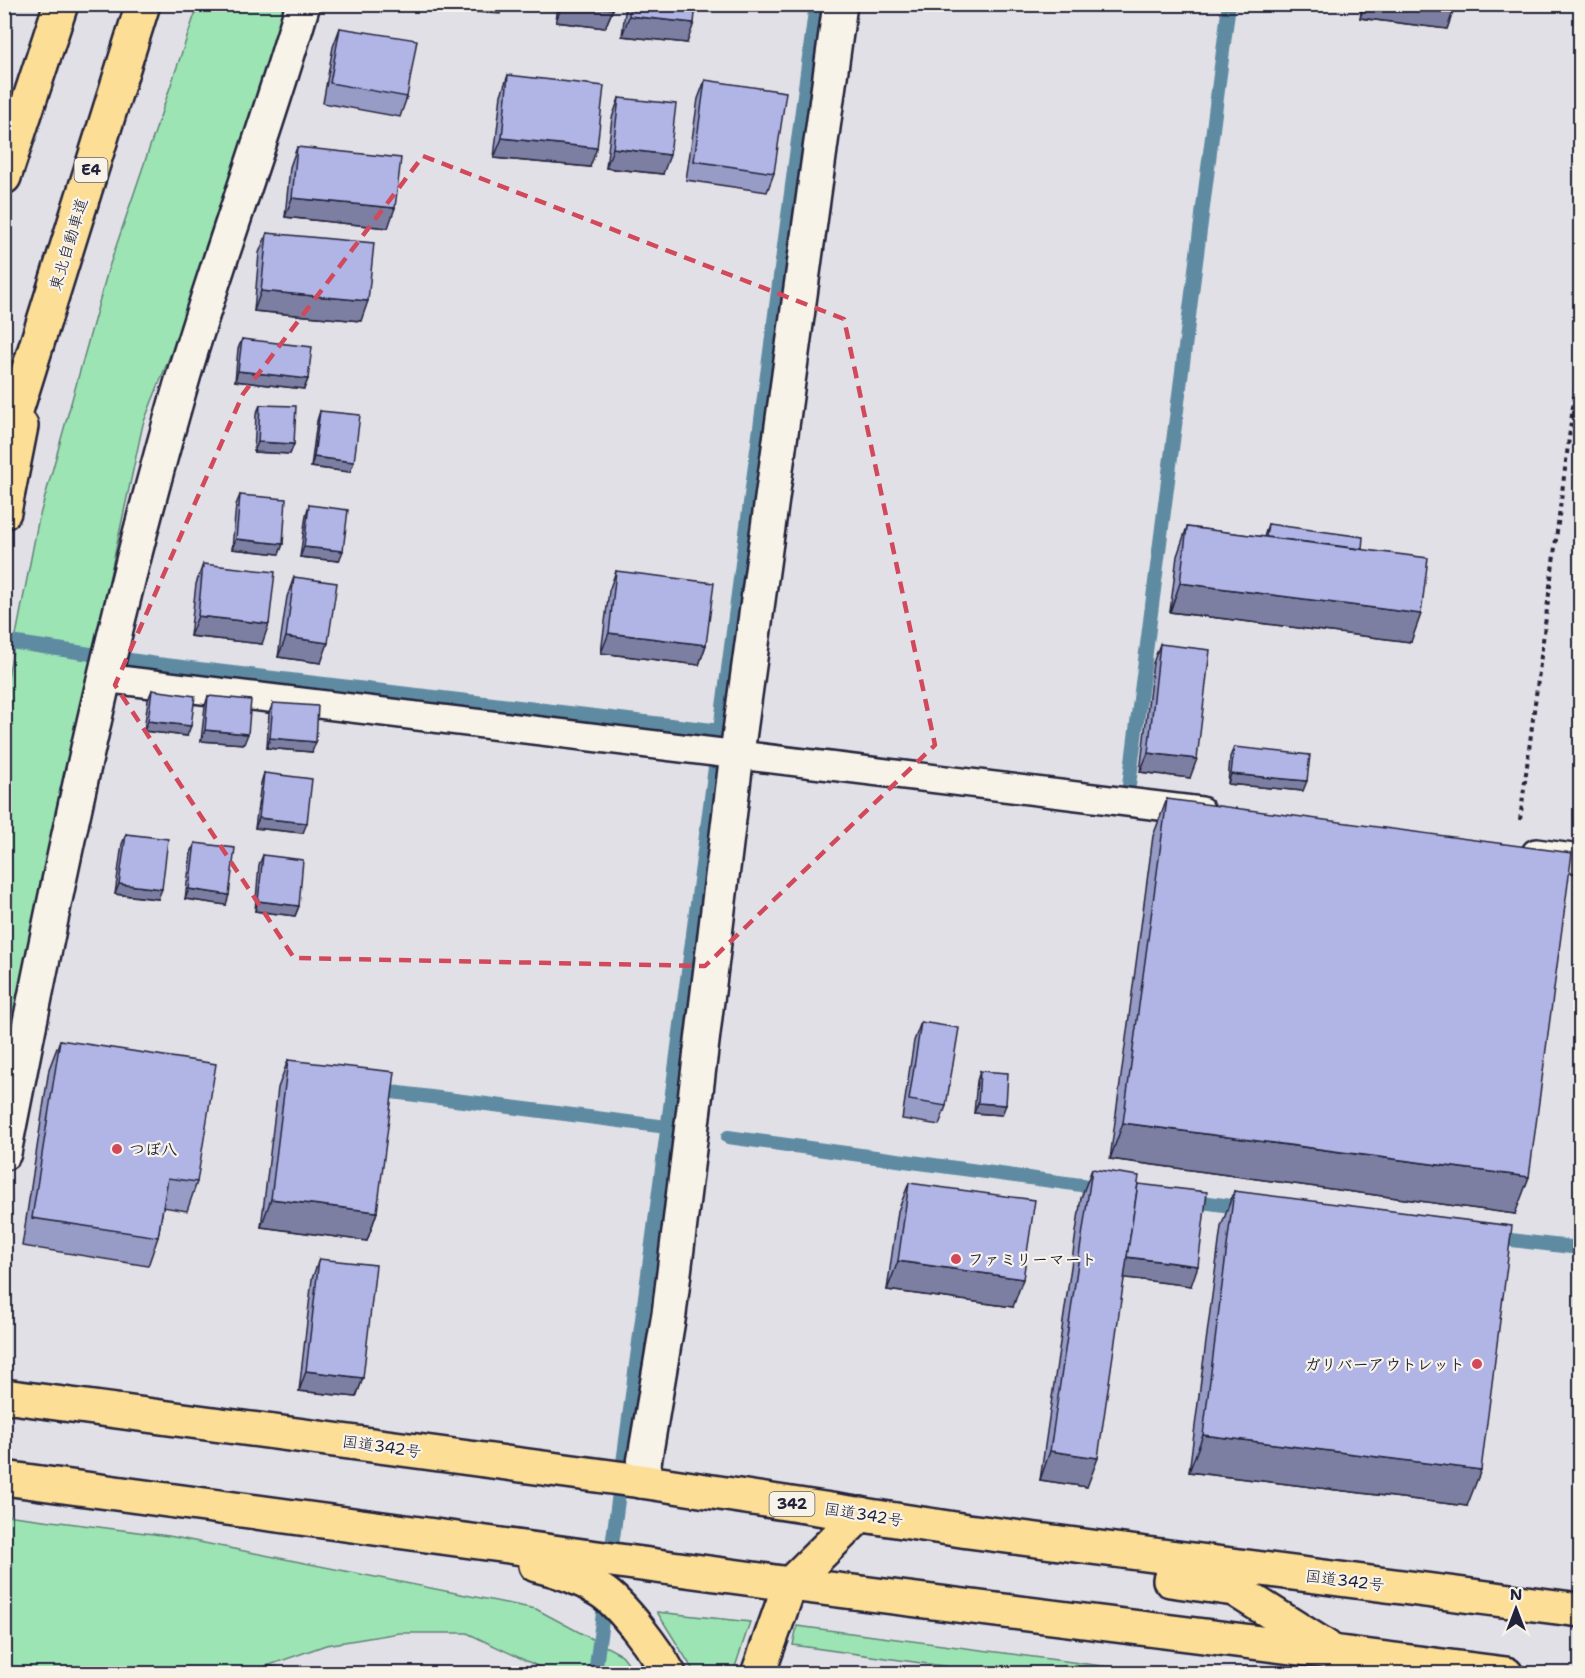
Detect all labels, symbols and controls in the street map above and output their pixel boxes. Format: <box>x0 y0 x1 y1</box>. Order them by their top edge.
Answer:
road number: E4 <box>74 158 107 182</box>
street label: 東北自動車道 <box>44 195 93 293</box>
place label: つぼ八 <box>129 1139 177 1160</box>
marker: つぼ八 <box>110 1142 124 1156</box>
place label: ファミリーマート <box>968 1249 1097 1270</box>
marker: ファミリーマート <box>949 1252 963 1266</box>
place label: ガリバーアウトレット <box>1305 1354 1465 1375</box>
marker: ガリバーアウトレット <box>1470 1357 1484 1371</box>
street label: 国道342号 <box>341 1431 423 1462</box>
road number: 342 <box>770 1492 814 1516</box>
street label: 国道342号 <box>823 1498 905 1531</box>
street label: 国道342号 <box>1304 1565 1386 1596</box>
north arrow <box>1486 1579 1546 1639</box>
text: N <box>1510 1584 1522 1605</box>

